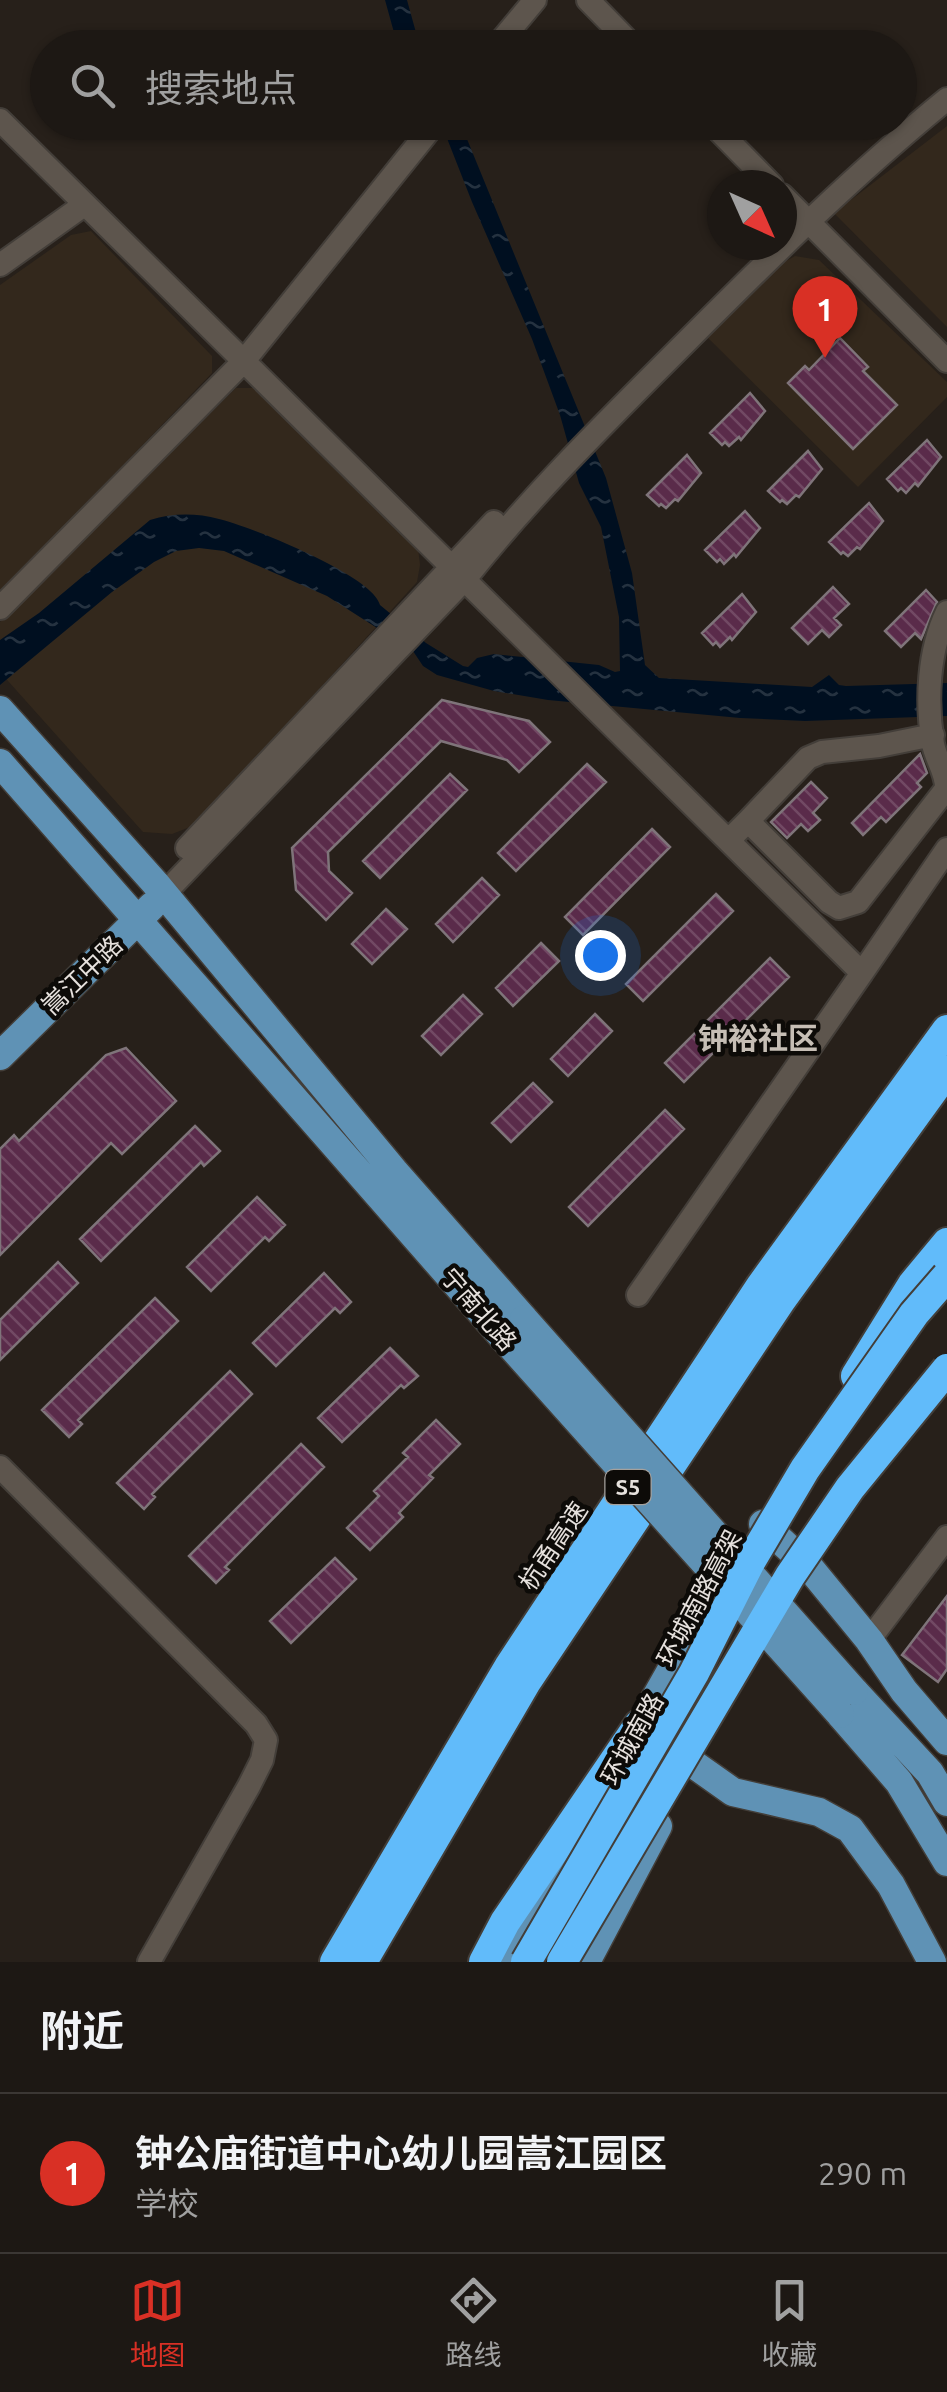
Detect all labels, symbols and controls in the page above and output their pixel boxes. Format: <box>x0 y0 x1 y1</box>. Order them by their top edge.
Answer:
search box <box>30 30 917 140</box>
icon: search <box>65 58 120 113</box>
text: 搜索地点 <box>145 67 297 109</box>
north arrow <box>707 170 797 260</box>
pin: 1 <box>792 276 858 358</box>
street label: 嵩江中路 <box>36 930 128 1020</box>
your location <box>575 930 626 981</box>
district label: 钟裕社区 <box>698 1021 818 1055</box>
street label: 宁南北路 <box>436 1262 522 1356</box>
road number: S5 <box>606 1470 650 1504</box>
street label: 杭甬高速 <box>513 1497 593 1595</box>
street label: 环城南路高架 <box>651 1525 747 1671</box>
street label: 环城南路 <box>596 1688 668 1790</box>
text: 附近 <box>40 2007 124 2054</box>
text: 钟公庙街道中心幼儿园嵩江园区 <box>135 2132 667 2174</box>
text: 1 <box>63 2155 82 2191</box>
text: 290 m <box>818 2155 907 2191</box>
text: 学校 <box>135 2185 199 2221</box>
tab: 地图 <box>130 2273 186 2373</box>
tab: 路线 <box>445 2273 501 2373</box>
tab: 收藏 <box>761 2273 817 2373</box>

